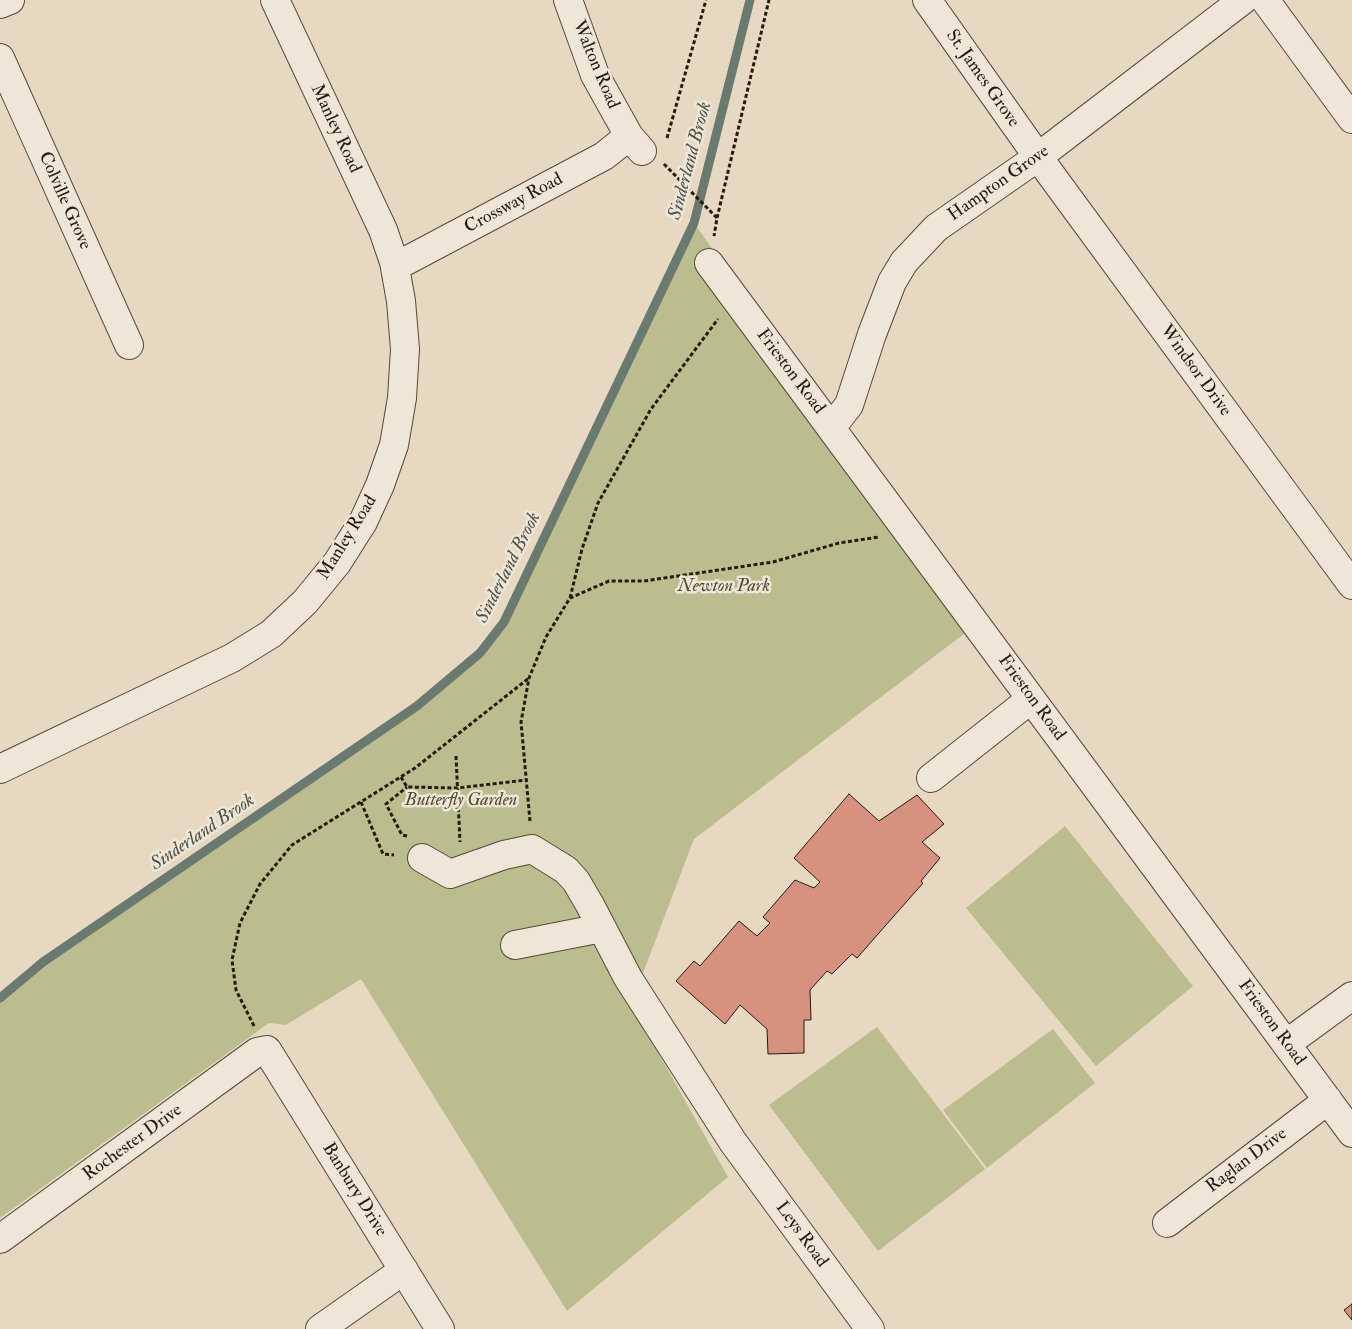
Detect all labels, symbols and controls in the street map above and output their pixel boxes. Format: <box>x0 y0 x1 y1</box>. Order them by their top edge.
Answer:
street label: Walton Road <box>567 18 623 112</box>
street label: St. James Grove <box>940 26 1024 132</box>
street label: Manley Road <box>305 81 365 177</box>
water label: Sinderland Brook <box>664 100 718 222</box>
street label: Hampton Grove <box>944 141 1054 227</box>
street label: Colville Grove <box>33 149 95 253</box>
street label: Crossway Road <box>461 169 567 239</box>
street label: Windsor Drive <box>1155 321 1235 421</box>
street label: Frieston Road <box>751 325 829 419</box>
street label: Manley Road <box>314 492 382 584</box>
water label: Sinderland Brook <box>471 509 547 627</box>
park label: Newton Park <box>678 576 770 598</box>
street label: Frieston Road <box>993 651 1069 745</box>
water label: Sinderland Brook <box>147 790 259 876</box>
park label: Butterfly Garden <box>405 790 517 812</box>
street label: Frieston Road <box>1233 976 1309 1070</box>
street label: Rochester Drive <box>79 1100 187 1186</box>
street label: Raglan Drive <box>1202 1124 1292 1198</box>
street label: Banbury Drive <box>317 1139 391 1241</box>
street label: Leys Road <box>770 1198 832 1272</box>

